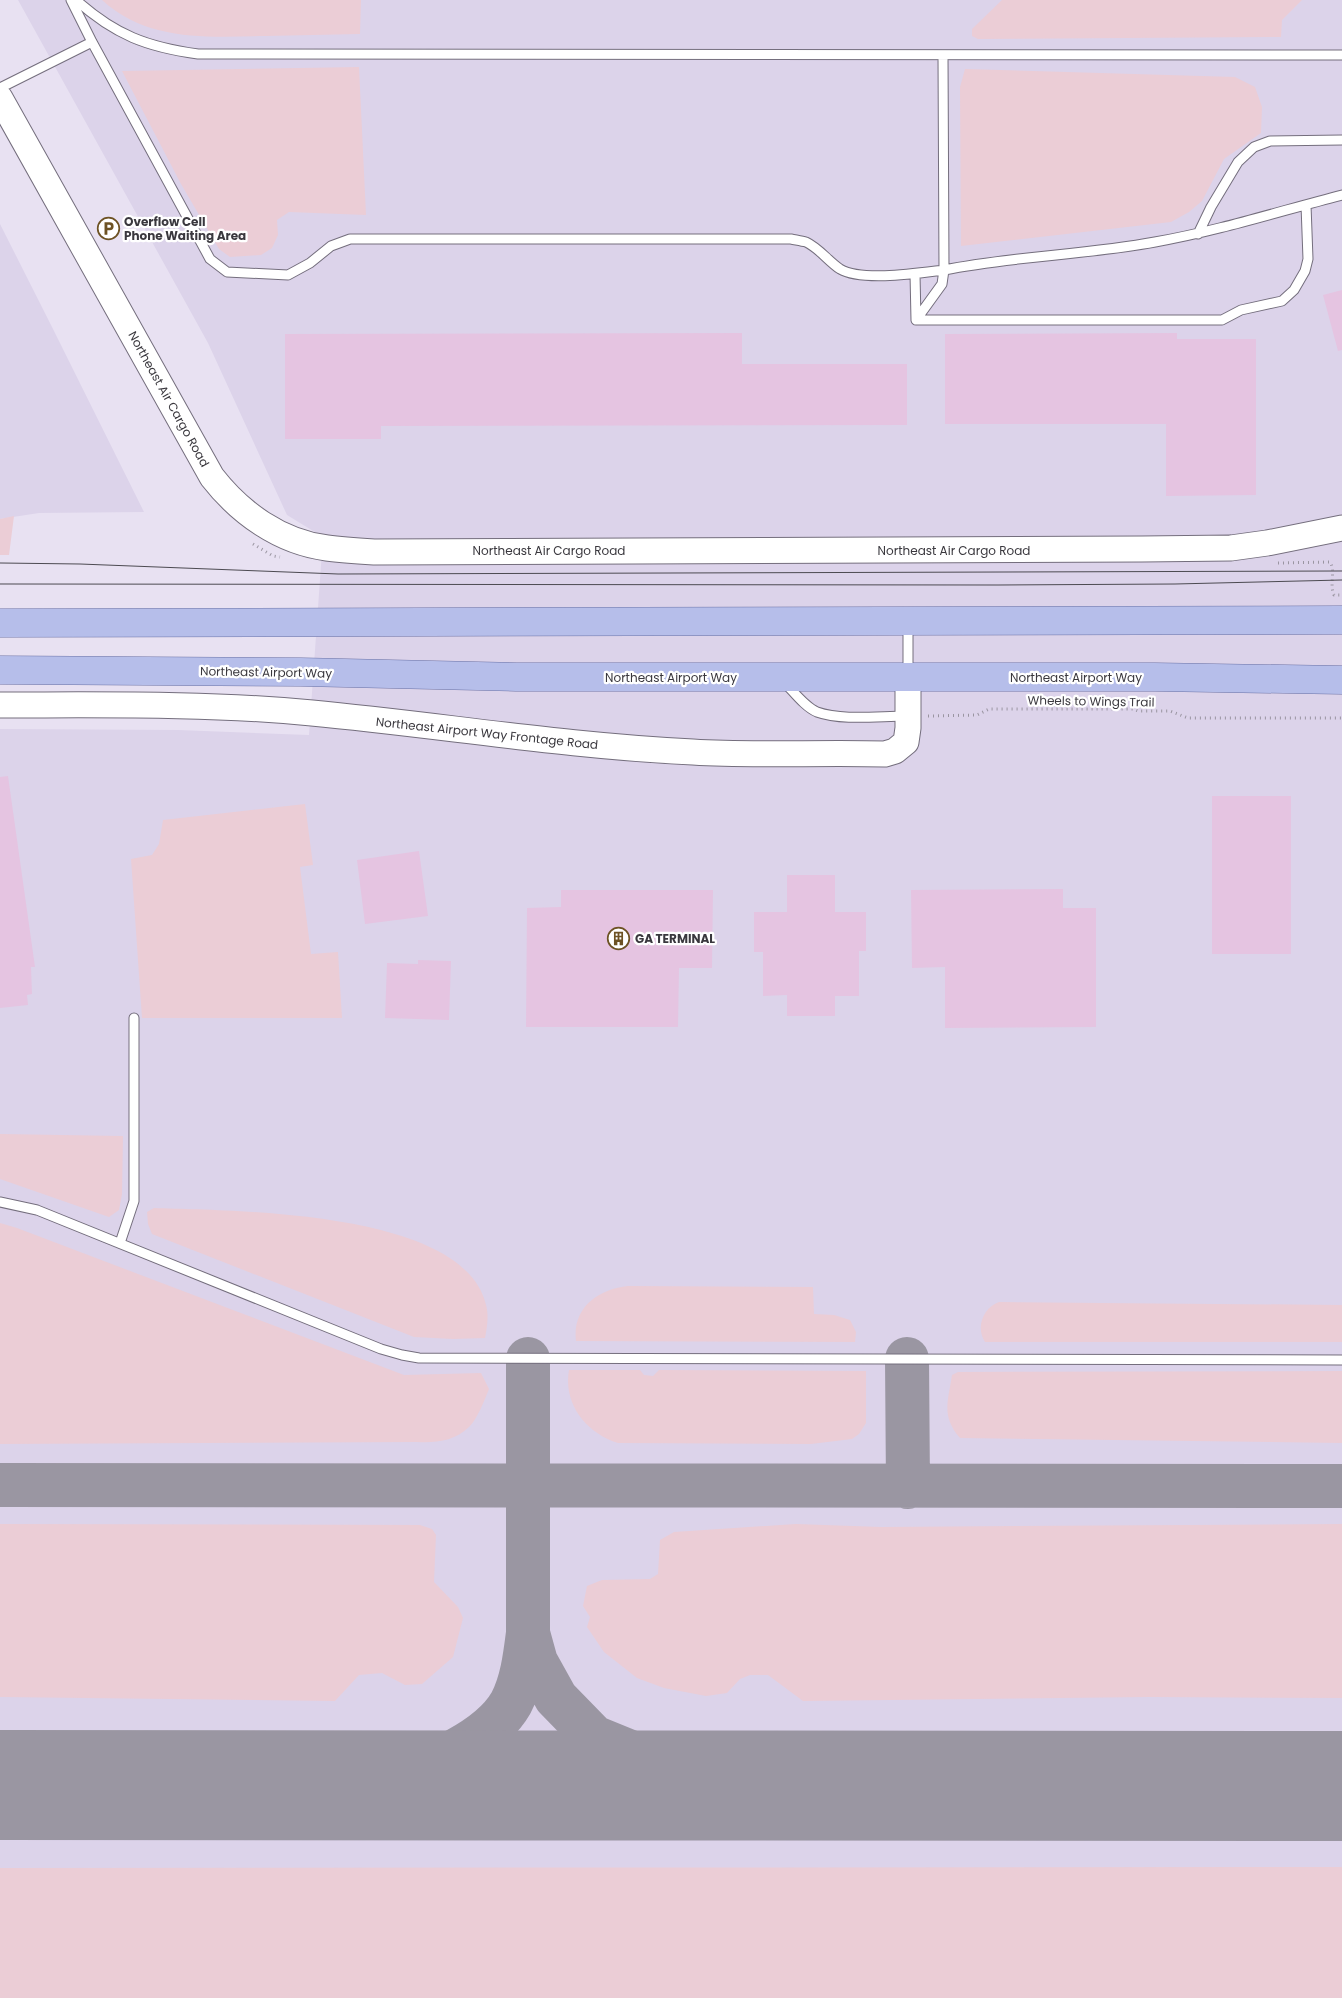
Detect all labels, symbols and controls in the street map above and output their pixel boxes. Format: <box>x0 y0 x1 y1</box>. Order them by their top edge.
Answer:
place label: Overflow Cell Phone Waiting Area <box>124 213 246 244</box>
parking icon: Overflow Cell Phone Waiting Area <box>96 216 120 240</box>
street label: Northeast Air Cargo Road <box>125 328 213 470</box>
street label: Northeast Air Cargo Road <box>473 542 625 559</box>
street label: Northeast Air Cargo Road <box>878 542 1030 559</box>
street label: Northeast Airport Way <box>200 662 332 682</box>
street label: Northeast Airport Way <box>605 669 737 686</box>
street label: Northeast Airport Way <box>1010 669 1142 686</box>
street label: Wheels to Wings Trail <box>1027 691 1155 711</box>
street label: Northeast Airport Way Frontage Road <box>375 713 599 753</box>
building icon: GA TERMINAL <box>607 926 631 950</box>
place label: GA TERMINAL <box>635 930 715 947</box>

